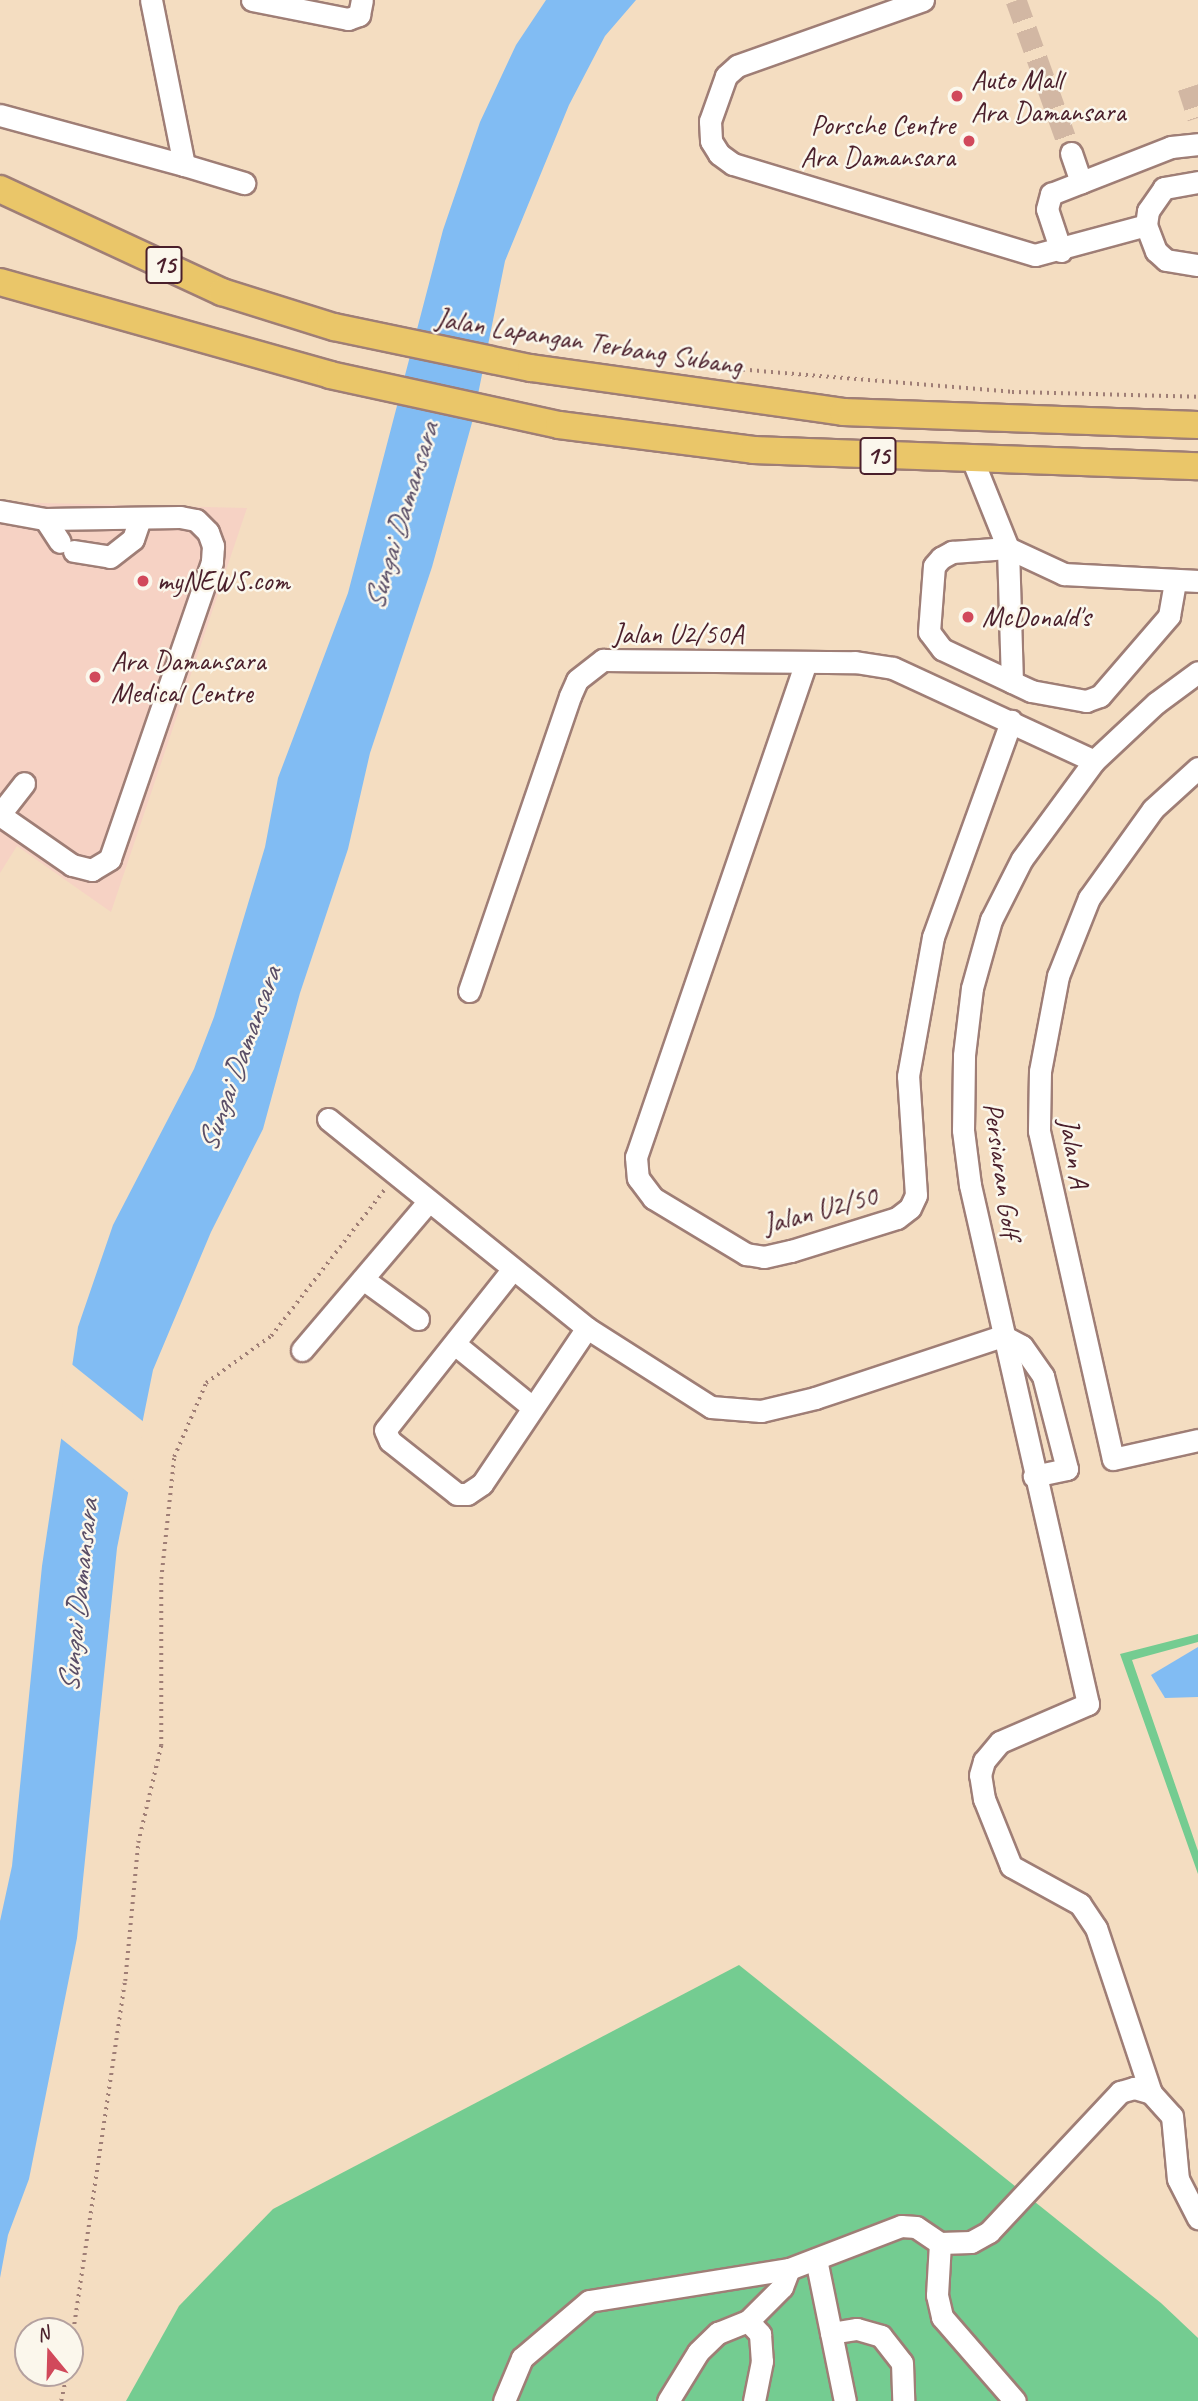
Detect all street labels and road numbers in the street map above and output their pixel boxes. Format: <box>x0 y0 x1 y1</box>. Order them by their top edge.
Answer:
road number: 15 <box>145 242 183 288</box>
street label: Jalan Lapangan Terbang Subang <box>435 301 743 383</box>
road number: 15 <box>859 433 897 478</box>
street label: Jalan U2/50A <box>613 617 743 651</box>
street label: Persiaran Golf <box>976 1100 1028 1240</box>
street label: Jalan A <box>1052 1116 1096 1190</box>
street label: Jalan U2/50 <box>759 1179 881 1241</box>

